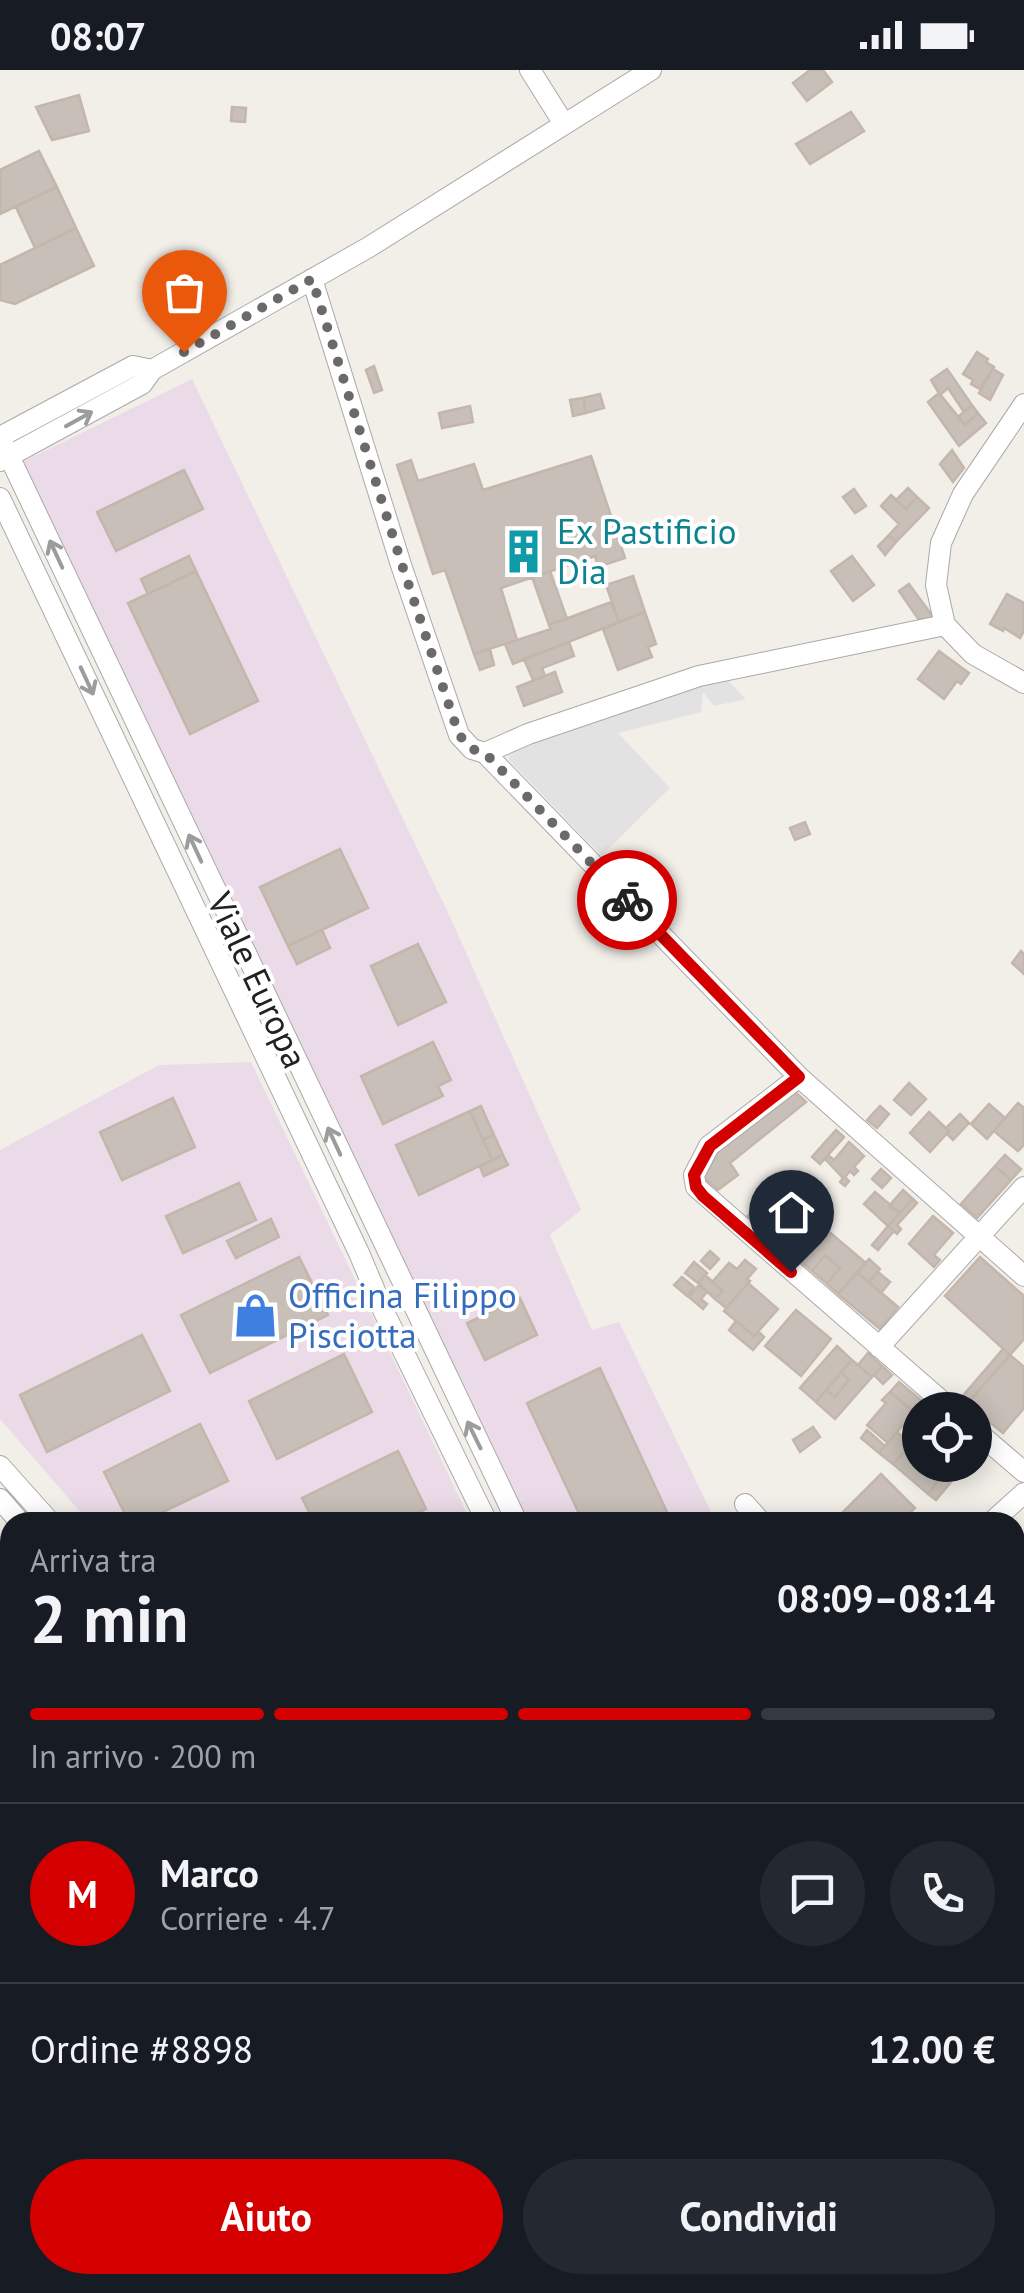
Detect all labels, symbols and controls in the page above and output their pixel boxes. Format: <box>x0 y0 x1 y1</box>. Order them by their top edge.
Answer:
text: 08:07 <box>50 11 146 60</box>
pin <box>142 250 227 353</box>
icon: bag <box>157 265 212 320</box>
one-way arrow <box>63 408 93 428</box>
place label: Ex Pastificio Dia <box>557 508 737 594</box>
building icon: Ex Pastificio Dia <box>500 527 548 575</box>
one-way arrow <box>45 540 64 570</box>
one-way arrow <box>78 665 97 695</box>
one-way arrow <box>184 834 203 864</box>
courier <box>577 850 677 950</box>
icon: bike <box>600 873 655 928</box>
street label: Viale Europa <box>197 884 319 1075</box>
one-way arrow <box>324 1127 343 1157</box>
pin <box>749 1170 834 1273</box>
icon: home <box>764 1185 819 1240</box>
place label: Officina Filippo Pisciotta <box>288 1272 517 1358</box>
shop icon: Officina Filippo Pisciotta <box>231 1291 279 1339</box>
map controls <box>902 1392 992 1482</box>
button: locate <box>902 1392 992 1482</box>
one-way arrow <box>464 1420 483 1450</box>
text: Arriva tra <box>30 1539 157 1581</box>
text: 08:09–08:14 <box>777 1573 995 1622</box>
text: 2 min <box>30 1576 189 1660</box>
text: In arrivo · 200 m <box>30 1735 256 1777</box>
button: chat <box>760 1841 865 1946</box>
button: phone <box>890 1841 995 1946</box>
text: Marco <box>160 1848 259 1897</box>
text: M <box>67 1869 98 1918</box>
text: Corriere · 4.7 <box>160 1897 335 1939</box>
text: Ordine #8898 <box>30 2024 253 2073</box>
text: 12.00 € <box>868 2024 995 2073</box>
button: Aiuto <box>30 2159 503 2274</box>
button: Condividi <box>523 2159 995 2274</box>

